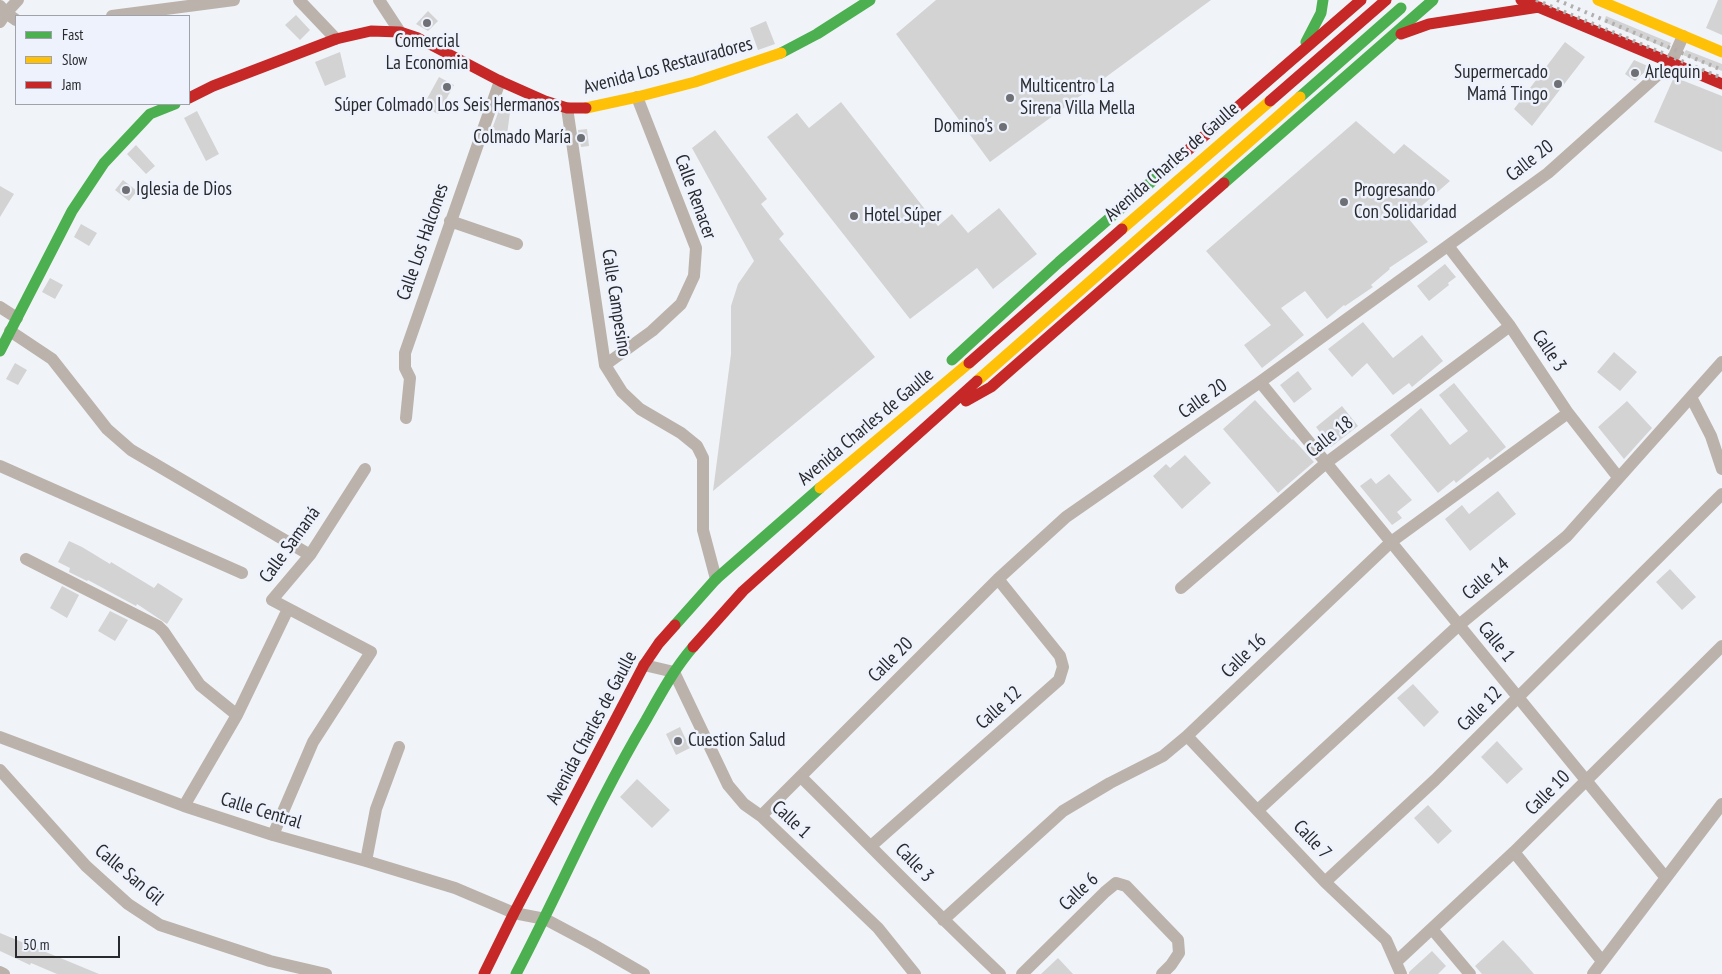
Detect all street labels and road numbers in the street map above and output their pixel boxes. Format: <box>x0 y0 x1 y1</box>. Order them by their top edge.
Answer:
street label: Avenida Los Restauradores <box>581 32 755 100</box>
street label: Avenida Charles de Gaulle <box>1100 97 1244 227</box>
street label: Calle 20 <box>1502 135 1558 187</box>
street label: Calle Renacer <box>669 152 721 242</box>
street label: Calle Los Halcones <box>392 181 454 303</box>
street label: Calle Campesino <box>596 248 636 358</box>
street label: Calle 3 <box>1527 326 1571 376</box>
street label: Avenida Charles de Gaulle <box>793 363 939 491</box>
street label: Calle 20 <box>1174 374 1232 424</box>
street label: Calle 18 <box>1302 411 1358 463</box>
street label: Calle Samaná <box>255 503 325 587</box>
street label: Calle 14 <box>1458 553 1514 605</box>
street label: Calle 1 <box>1473 617 1519 667</box>
street label: Calle 16 <box>1217 629 1271 683</box>
street label: Calle 20 <box>864 633 918 687</box>
street label: Avenida Charles de Gaulle <box>542 647 642 809</box>
street label: Calle 12 <box>971 682 1027 734</box>
street label: Calle 12 <box>1453 682 1507 736</box>
street label: Calle 10 <box>1521 766 1575 820</box>
street label: Calle Central <box>218 788 304 834</box>
street label: Calle 1 <box>767 796 815 844</box>
street label: Calle 7 <box>1288 816 1336 864</box>
street label: Calle 3 <box>890 839 938 887</box>
street label: Calle San Gil <box>90 840 168 910</box>
street label: Calle 6 <box>1055 868 1103 916</box>

